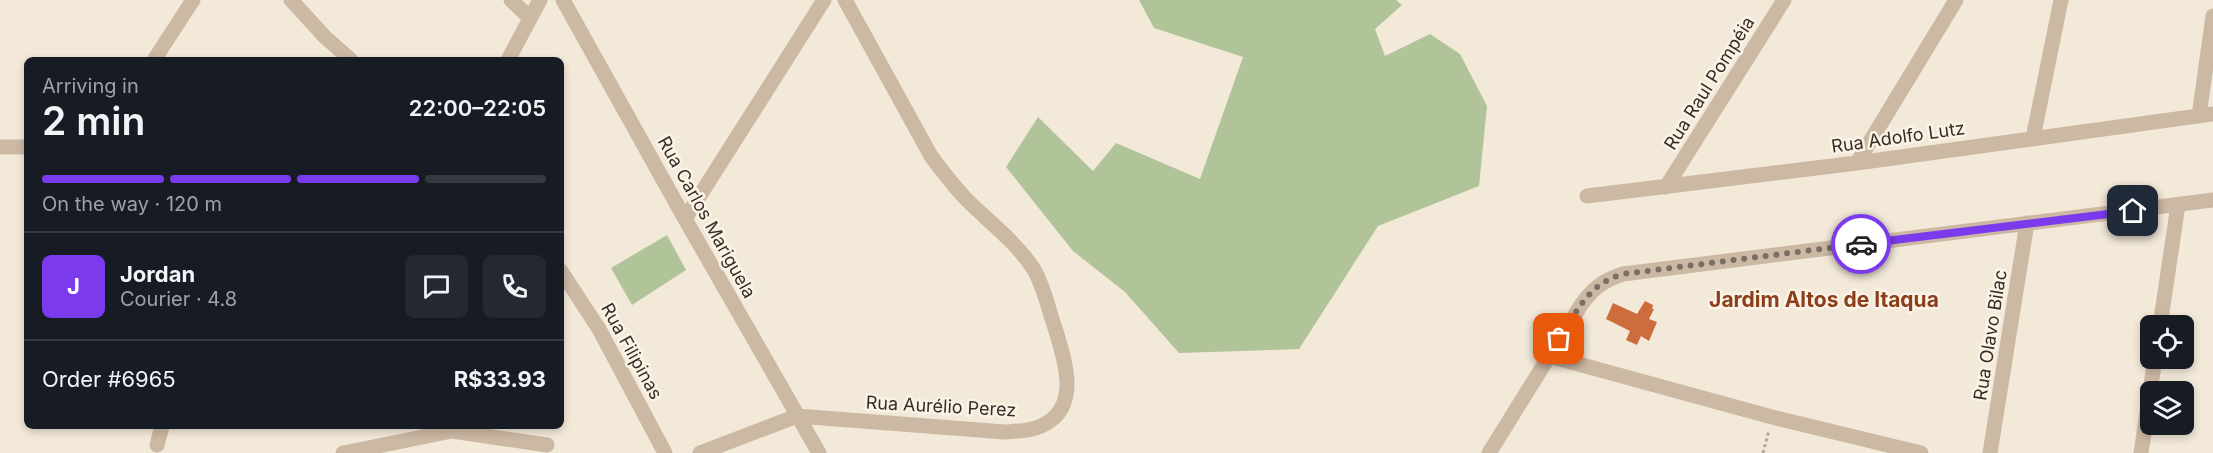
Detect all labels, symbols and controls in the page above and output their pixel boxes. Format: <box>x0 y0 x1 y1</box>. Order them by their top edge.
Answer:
street label: Rua Raul Pompéia <box>1660 13 1758 153</box>
text: Arriving in <box>42 74 139 98</box>
text: 22:00–22:05 <box>409 95 546 121</box>
text: 2 min <box>42 97 145 144</box>
street label: Rua Adolfo Lutz <box>1830 117 1966 157</box>
street label: Rua Carlos Mariguela <box>654 132 760 302</box>
pin <box>2107 185 2158 236</box>
text: On the way · 120 m <box>42 192 222 216</box>
icon: home <box>2116 194 2149 227</box>
courier <box>1831 214 1891 274</box>
icon: car <box>1845 228 1878 261</box>
button: chat <box>405 255 468 318</box>
button: phone <box>483 255 546 318</box>
text: Jordan <box>120 261 195 287</box>
street label: Rua Olavo Bilac <box>1969 268 2011 402</box>
text: J <box>67 273 80 299</box>
text: Courier · 4.8 <box>120 287 237 311</box>
district label: Jardim Altos de Itaqua <box>1709 287 1939 312</box>
street label: Rua Filipinas <box>597 299 667 403</box>
pin <box>1533 313 1584 364</box>
map controls <box>2140 315 2194 435</box>
button: locate <box>2140 315 2194 369</box>
icon: bag <box>1542 322 1575 355</box>
text: Order #6965 <box>42 366 176 392</box>
text: R$33.93 <box>454 366 546 392</box>
button: layers <box>2140 381 2194 435</box>
street label: Rua Aurélio Perez <box>865 392 1017 420</box>

